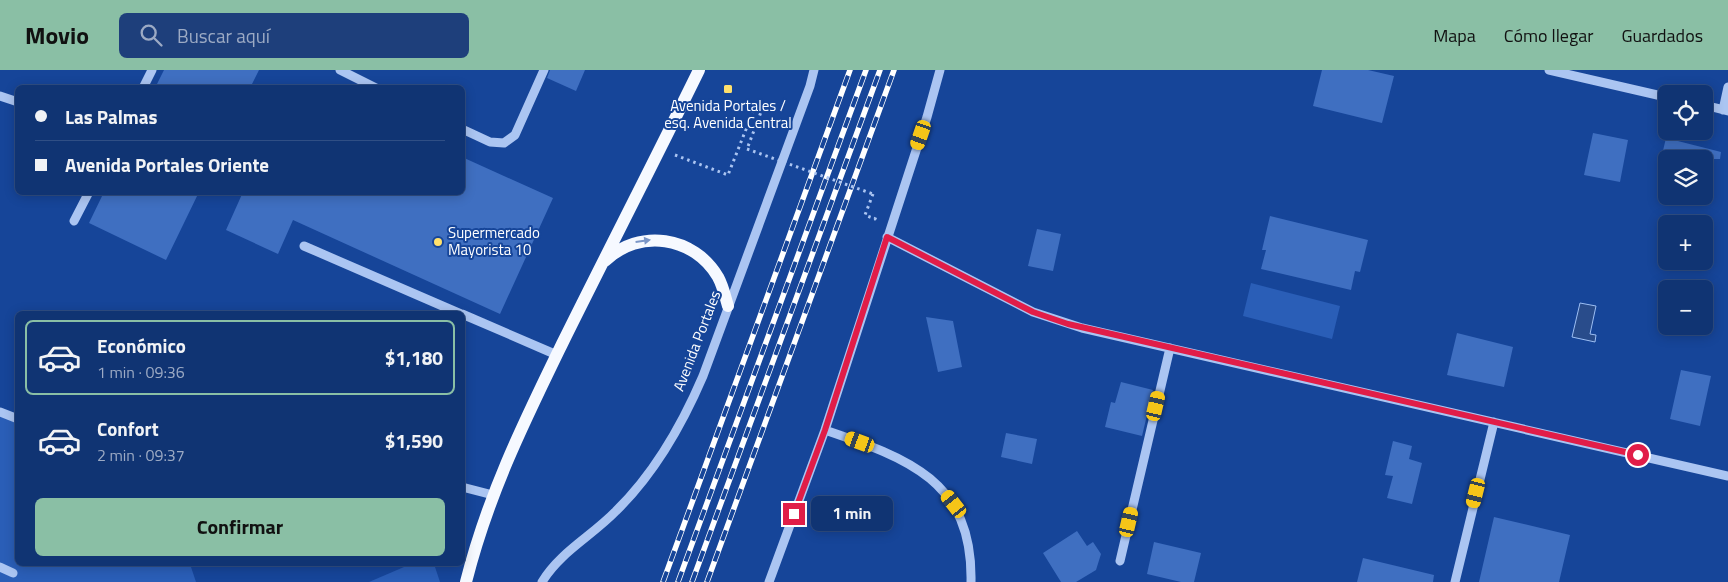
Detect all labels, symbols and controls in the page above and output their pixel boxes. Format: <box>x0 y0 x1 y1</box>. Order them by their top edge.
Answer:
search box <box>119 13 469 58</box>
text: Movio <box>25 17 89 53</box>
icon: search <box>137 21 165 49</box>
text: Buscar aquí <box>177 21 270 50</box>
text: Mapa <box>1433 22 1476 49</box>
text: Cómo llegar <box>1504 22 1593 49</box>
text: Guardados <box>1621 22 1703 49</box>
marker: Avenida Portales / esq. Avenida Central <box>722 83 734 95</box>
map controls <box>1658 85 1713 335</box>
button: locate <box>1658 85 1713 140</box>
place label: Avenida Portales / esq. Avenida Central <box>664 94 792 134</box>
text: Las Palmas <box>65 102 157 131</box>
car <box>909 118 932 152</box>
text: Avenida Portales Oriente <box>65 150 269 179</box>
button: layers <box>1658 150 1713 205</box>
button: + <box>1658 215 1713 270</box>
place label: Supermercado Mayorista 10 <box>448 221 540 261</box>
marker: Supermercado Mayorista 10 <box>432 236 444 248</box>
one-way arrow <box>636 237 652 245</box>
button: − <box>1658 280 1713 335</box>
street label: Avenida Portales <box>667 287 726 394</box>
text: Económico <box>97 331 186 360</box>
icon: car <box>37 335 82 380</box>
text: $1,180 <box>385 343 443 372</box>
text: 1 min · 09:36 <box>97 360 185 384</box>
car <box>1145 390 1166 422</box>
text: Confort <box>97 414 159 443</box>
icon: car <box>37 418 82 463</box>
text: $1,590 <box>385 426 443 455</box>
car <box>843 430 876 454</box>
text: 2 min · 09:37 <box>97 443 185 467</box>
route start <box>1627 444 1649 466</box>
car <box>1465 477 1486 509</box>
car <box>938 488 969 520</box>
callout: 1 min <box>812 496 894 532</box>
button: Confirmar <box>35 498 445 556</box>
text: 1 min <box>833 501 871 525</box>
route end <box>783 503 805 525</box>
car <box>1118 506 1139 538</box>

